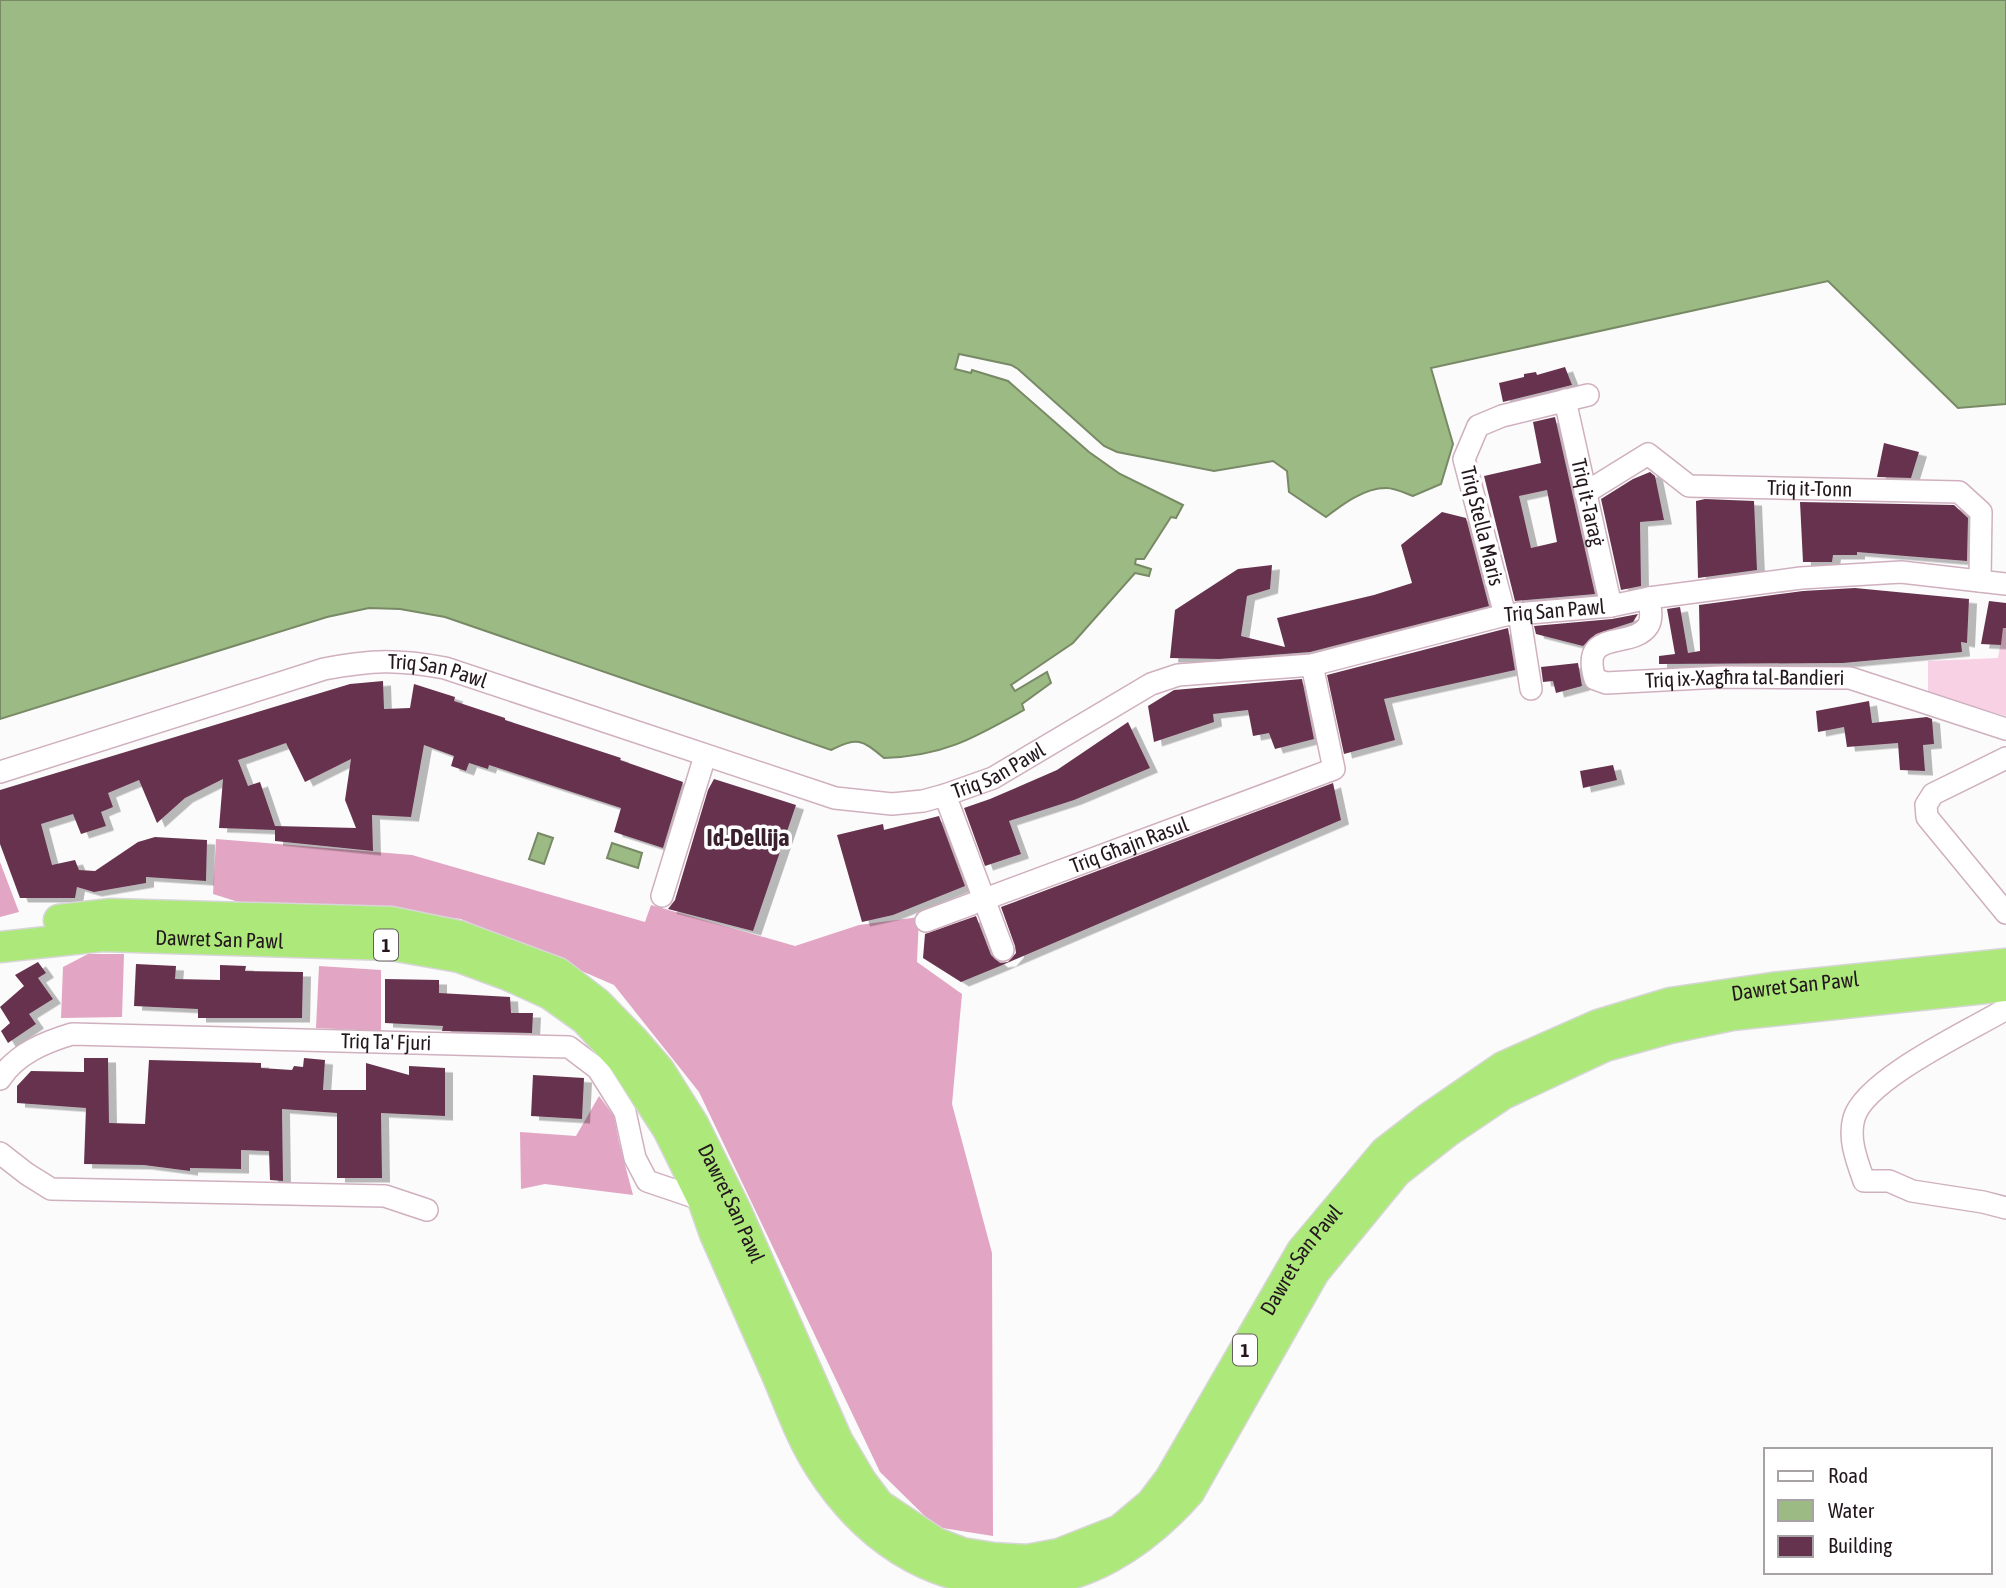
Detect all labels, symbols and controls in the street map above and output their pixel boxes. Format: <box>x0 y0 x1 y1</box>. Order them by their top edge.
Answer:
street label: Triq it-Taraġ <box>1567 456 1610 548</box>
street label: Triq Stella Maris <box>1457 464 1509 588</box>
street label: Triq it-Tonn <box>1767 475 1853 501</box>
street label: Triq San Pawl <box>1503 594 1606 626</box>
street label: Triq San Pawl <box>388 649 491 692</box>
street label: Triq ix-Xagħra tal-Bandieri <box>1644 664 1844 692</box>
street label: Triq San Pawl <box>948 737 1049 803</box>
street label: Triq Għajn Rasul <box>1067 811 1192 877</box>
district label: Id-Dellija <box>707 824 789 851</box>
street label: Dawret San Pawl <box>155 925 284 953</box>
road number: 1 <box>374 930 398 960</box>
street label: Dawret San Pawl <box>1730 966 1860 1005</box>
street label: Triq Ta' Fjuri <box>341 1028 432 1054</box>
street label: Dawret San Pawl <box>694 1140 770 1266</box>
street label: Dawret San Pawl <box>1255 1199 1347 1319</box>
road number: 1 <box>1233 1334 1257 1366</box>
legend <box>1764 1448 1992 1574</box>
text: Road <box>1828 1463 1868 1487</box>
text: Water <box>1828 1498 1875 1522</box>
text: Building <box>1828 1533 1892 1557</box>

